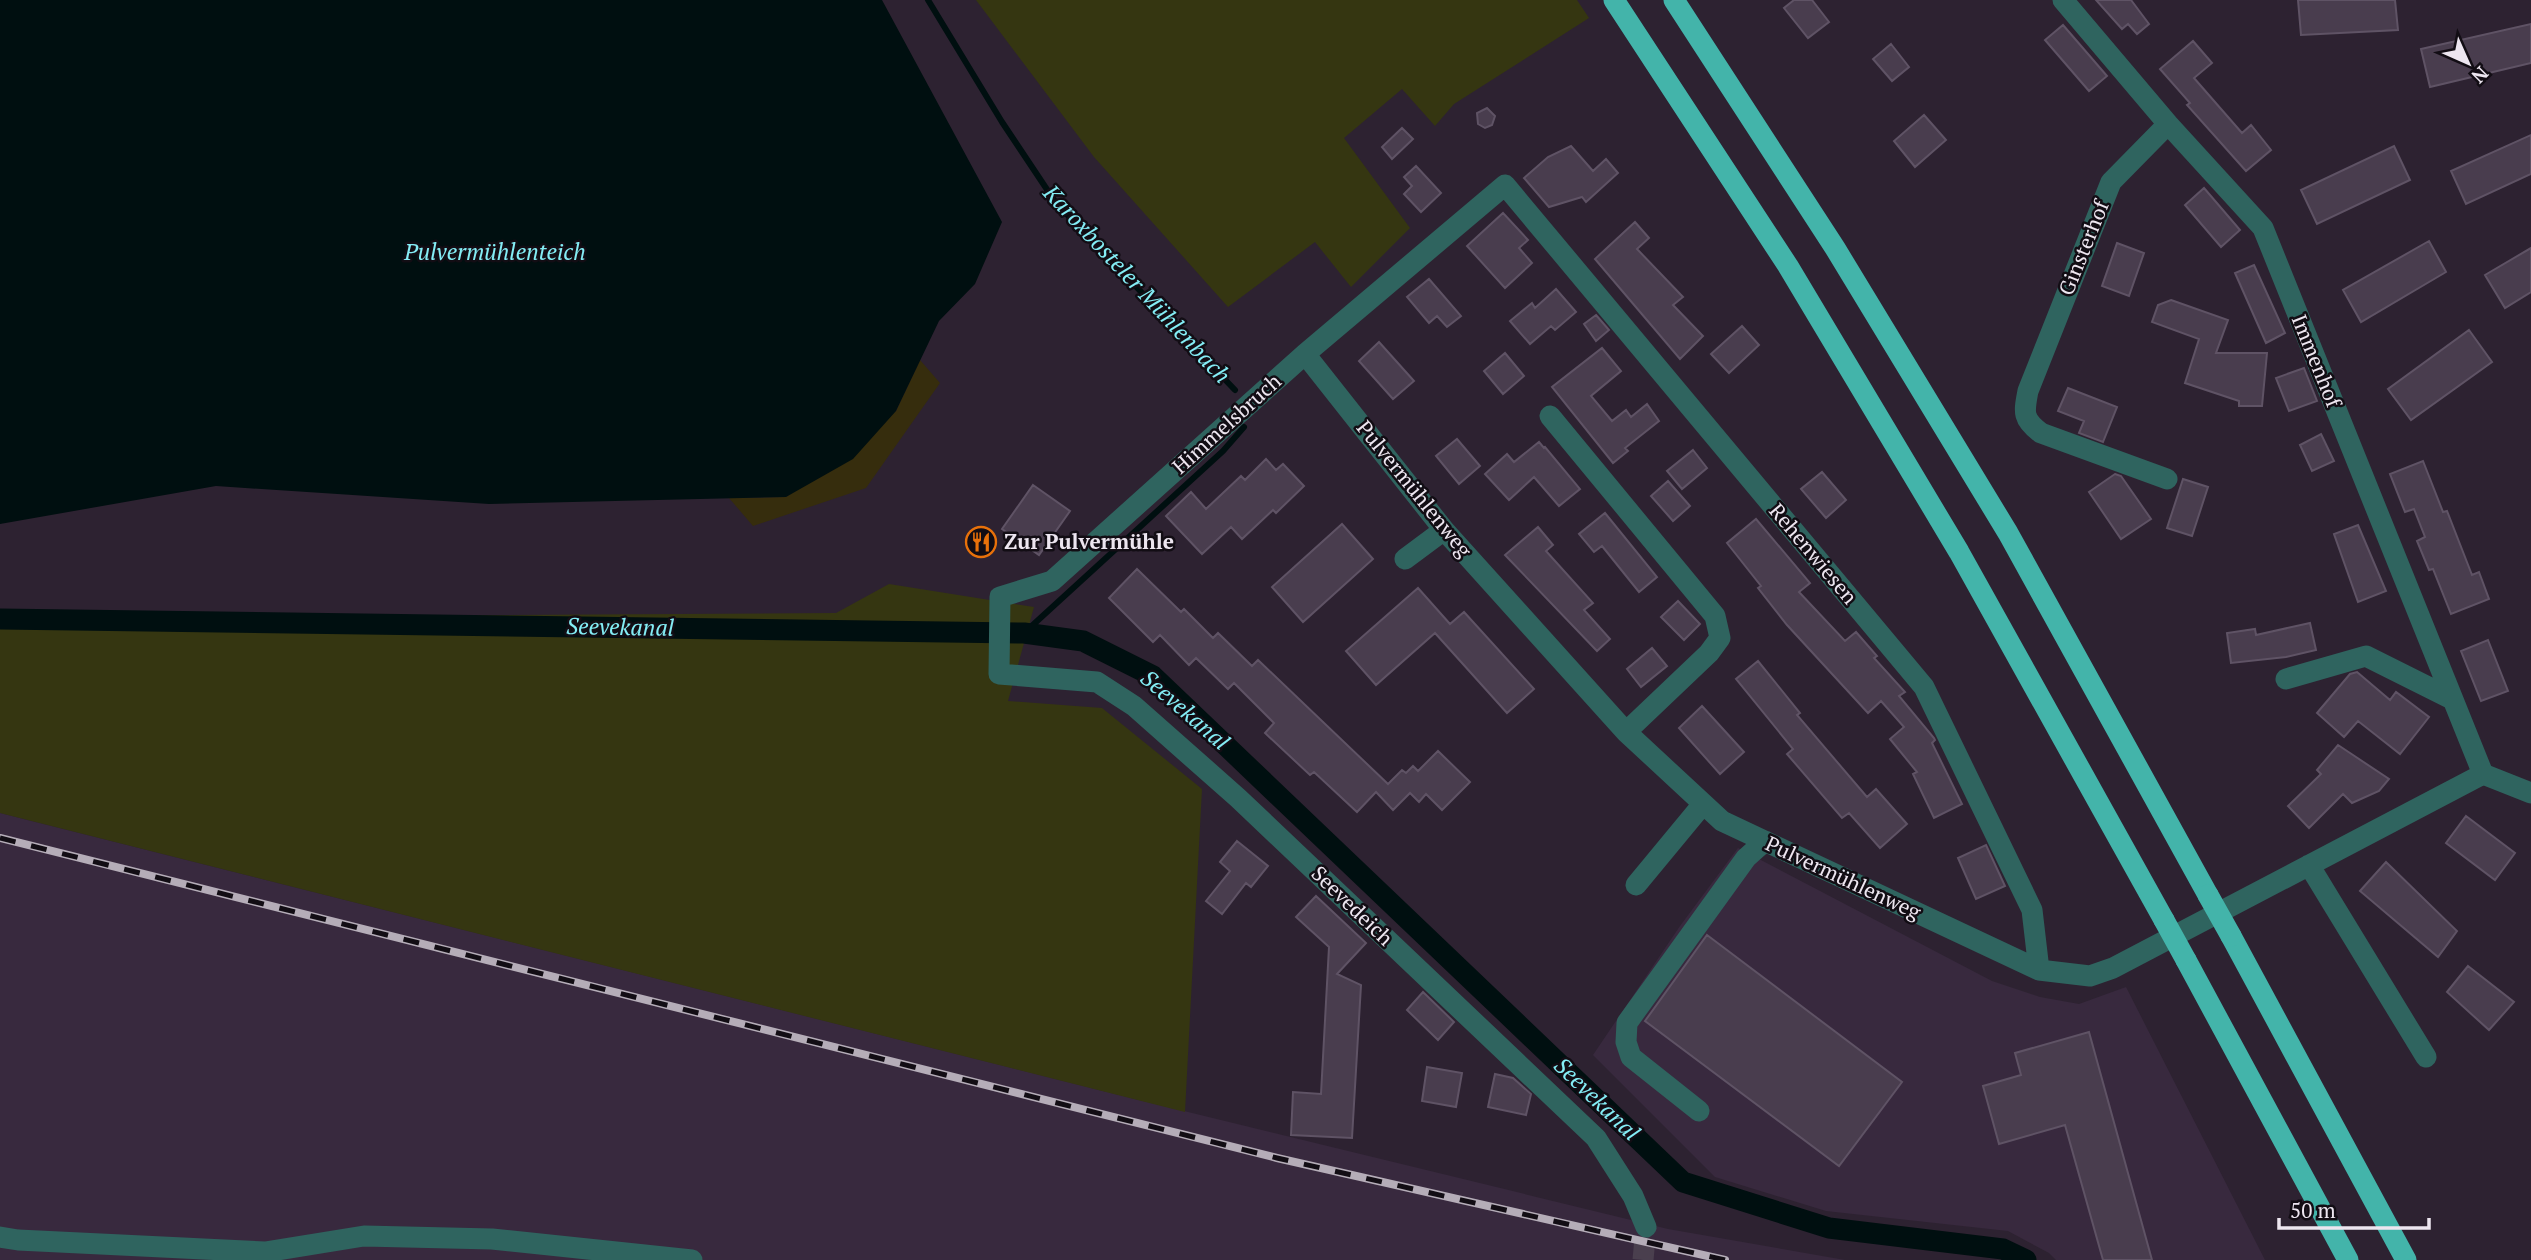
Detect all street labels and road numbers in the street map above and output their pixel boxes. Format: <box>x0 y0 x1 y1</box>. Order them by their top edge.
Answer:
street label: Ginsterhof <box>2051 194 2115 299</box>
street label: Immenhof <box>2286 310 2349 413</box>
street label: Himmelsbruch <box>1166 367 1287 480</box>
street label: Pulvermühlenweg <box>1351 414 1479 563</box>
street label: Rehenwiesen <box>1763 497 1864 610</box>
street label: Pulvermühlenweg <box>1761 829 1926 926</box>
street label: Seevedeich <box>1306 859 1400 951</box>

